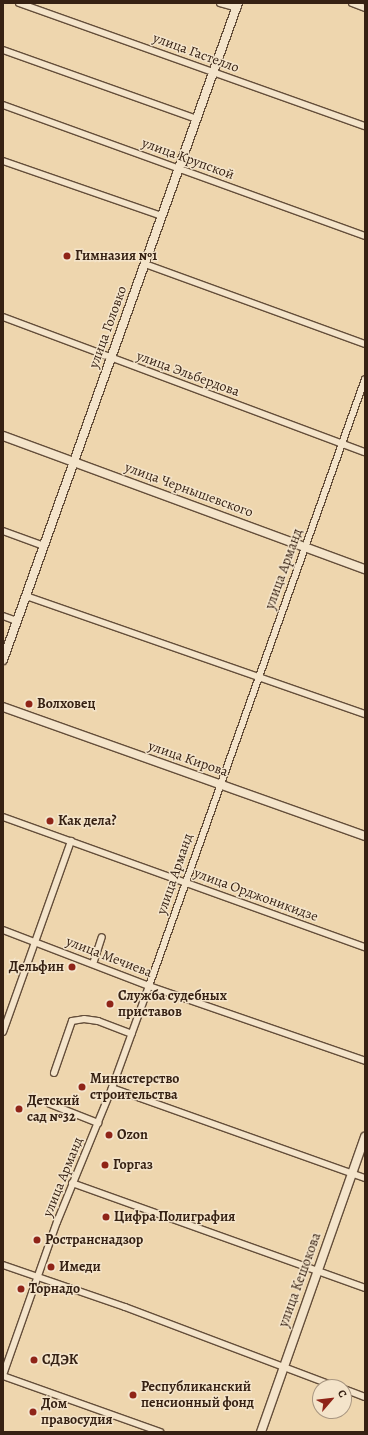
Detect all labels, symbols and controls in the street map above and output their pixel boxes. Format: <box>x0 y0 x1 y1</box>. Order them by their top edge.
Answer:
street label: улица Гастелло <box>151 30 241 76</box>
street label: улица Крупской <box>140 135 236 183</box>
place label: Гимназия №1 <box>75 248 157 264</box>
marker: Гимназия №1 <box>62 251 72 261</box>
street label: улица Головко <box>85 284 131 370</box>
street label: улица Эльбердова <box>134 348 242 400</box>
street label: улица Чернышевского <box>123 459 255 521</box>
street label: улица Арманд <box>262 526 306 612</box>
place label: Волховец <box>37 696 95 712</box>
marker: Волховец <box>24 699 34 709</box>
street label: улица Кирова <box>146 738 230 780</box>
place label: Как дела? <box>58 813 117 829</box>
marker: Как дела? <box>45 816 55 826</box>
street label: улица Арманд <box>153 831 197 917</box>
street label: улица Орджоникидзе <box>192 865 320 925</box>
street label: улица Мечиева <box>64 933 154 981</box>
place label: Дельфин <box>9 959 64 975</box>
marker: Дельфин <box>67 962 77 972</box>
place label: Служба судебных приставов <box>118 988 227 1020</box>
marker: Служба судебных приставов <box>105 999 115 1009</box>
place label: Министерство строительства <box>90 1071 179 1104</box>
marker: Министерство строительства <box>77 1082 87 1092</box>
place label: Детский сад №32 <box>27 1093 80 1126</box>
marker: Детский сад №32 <box>14 1104 24 1114</box>
place label: Ozon <box>117 1127 148 1143</box>
marker: Ozon <box>104 1130 114 1140</box>
street label: улица Арманд <box>39 1135 87 1219</box>
place label: Горгаз <box>113 1157 153 1173</box>
marker: Горгаз <box>100 1160 110 1170</box>
place label: Цифра Полиграфия <box>114 1209 235 1225</box>
marker: Цифра Полиграфия <box>101 1212 111 1222</box>
street label: улица Кешокова <box>275 1231 325 1329</box>
place label: Ространснадзор <box>45 1232 143 1248</box>
marker: Ространснадзор <box>32 1235 42 1245</box>
place label: Имеди <box>59 1259 101 1275</box>
marker: Имеди <box>46 1262 56 1272</box>
place label: Торнадо <box>29 1281 80 1297</box>
marker: Торнадо <box>16 1284 26 1294</box>
place label: СДЭК <box>42 1352 78 1368</box>
marker: СДЭК <box>29 1355 39 1365</box>
place label: Республиканский пенсионный фонд <box>141 1379 254 1412</box>
north arrow <box>312 1379 352 1419</box>
text: С <box>334 1387 350 1400</box>
marker: Республиканский пенсионный фонд <box>128 1390 138 1400</box>
place label: Дом правосудия <box>41 1396 113 1428</box>
marker: Дом правосудия <box>28 1407 38 1417</box>

